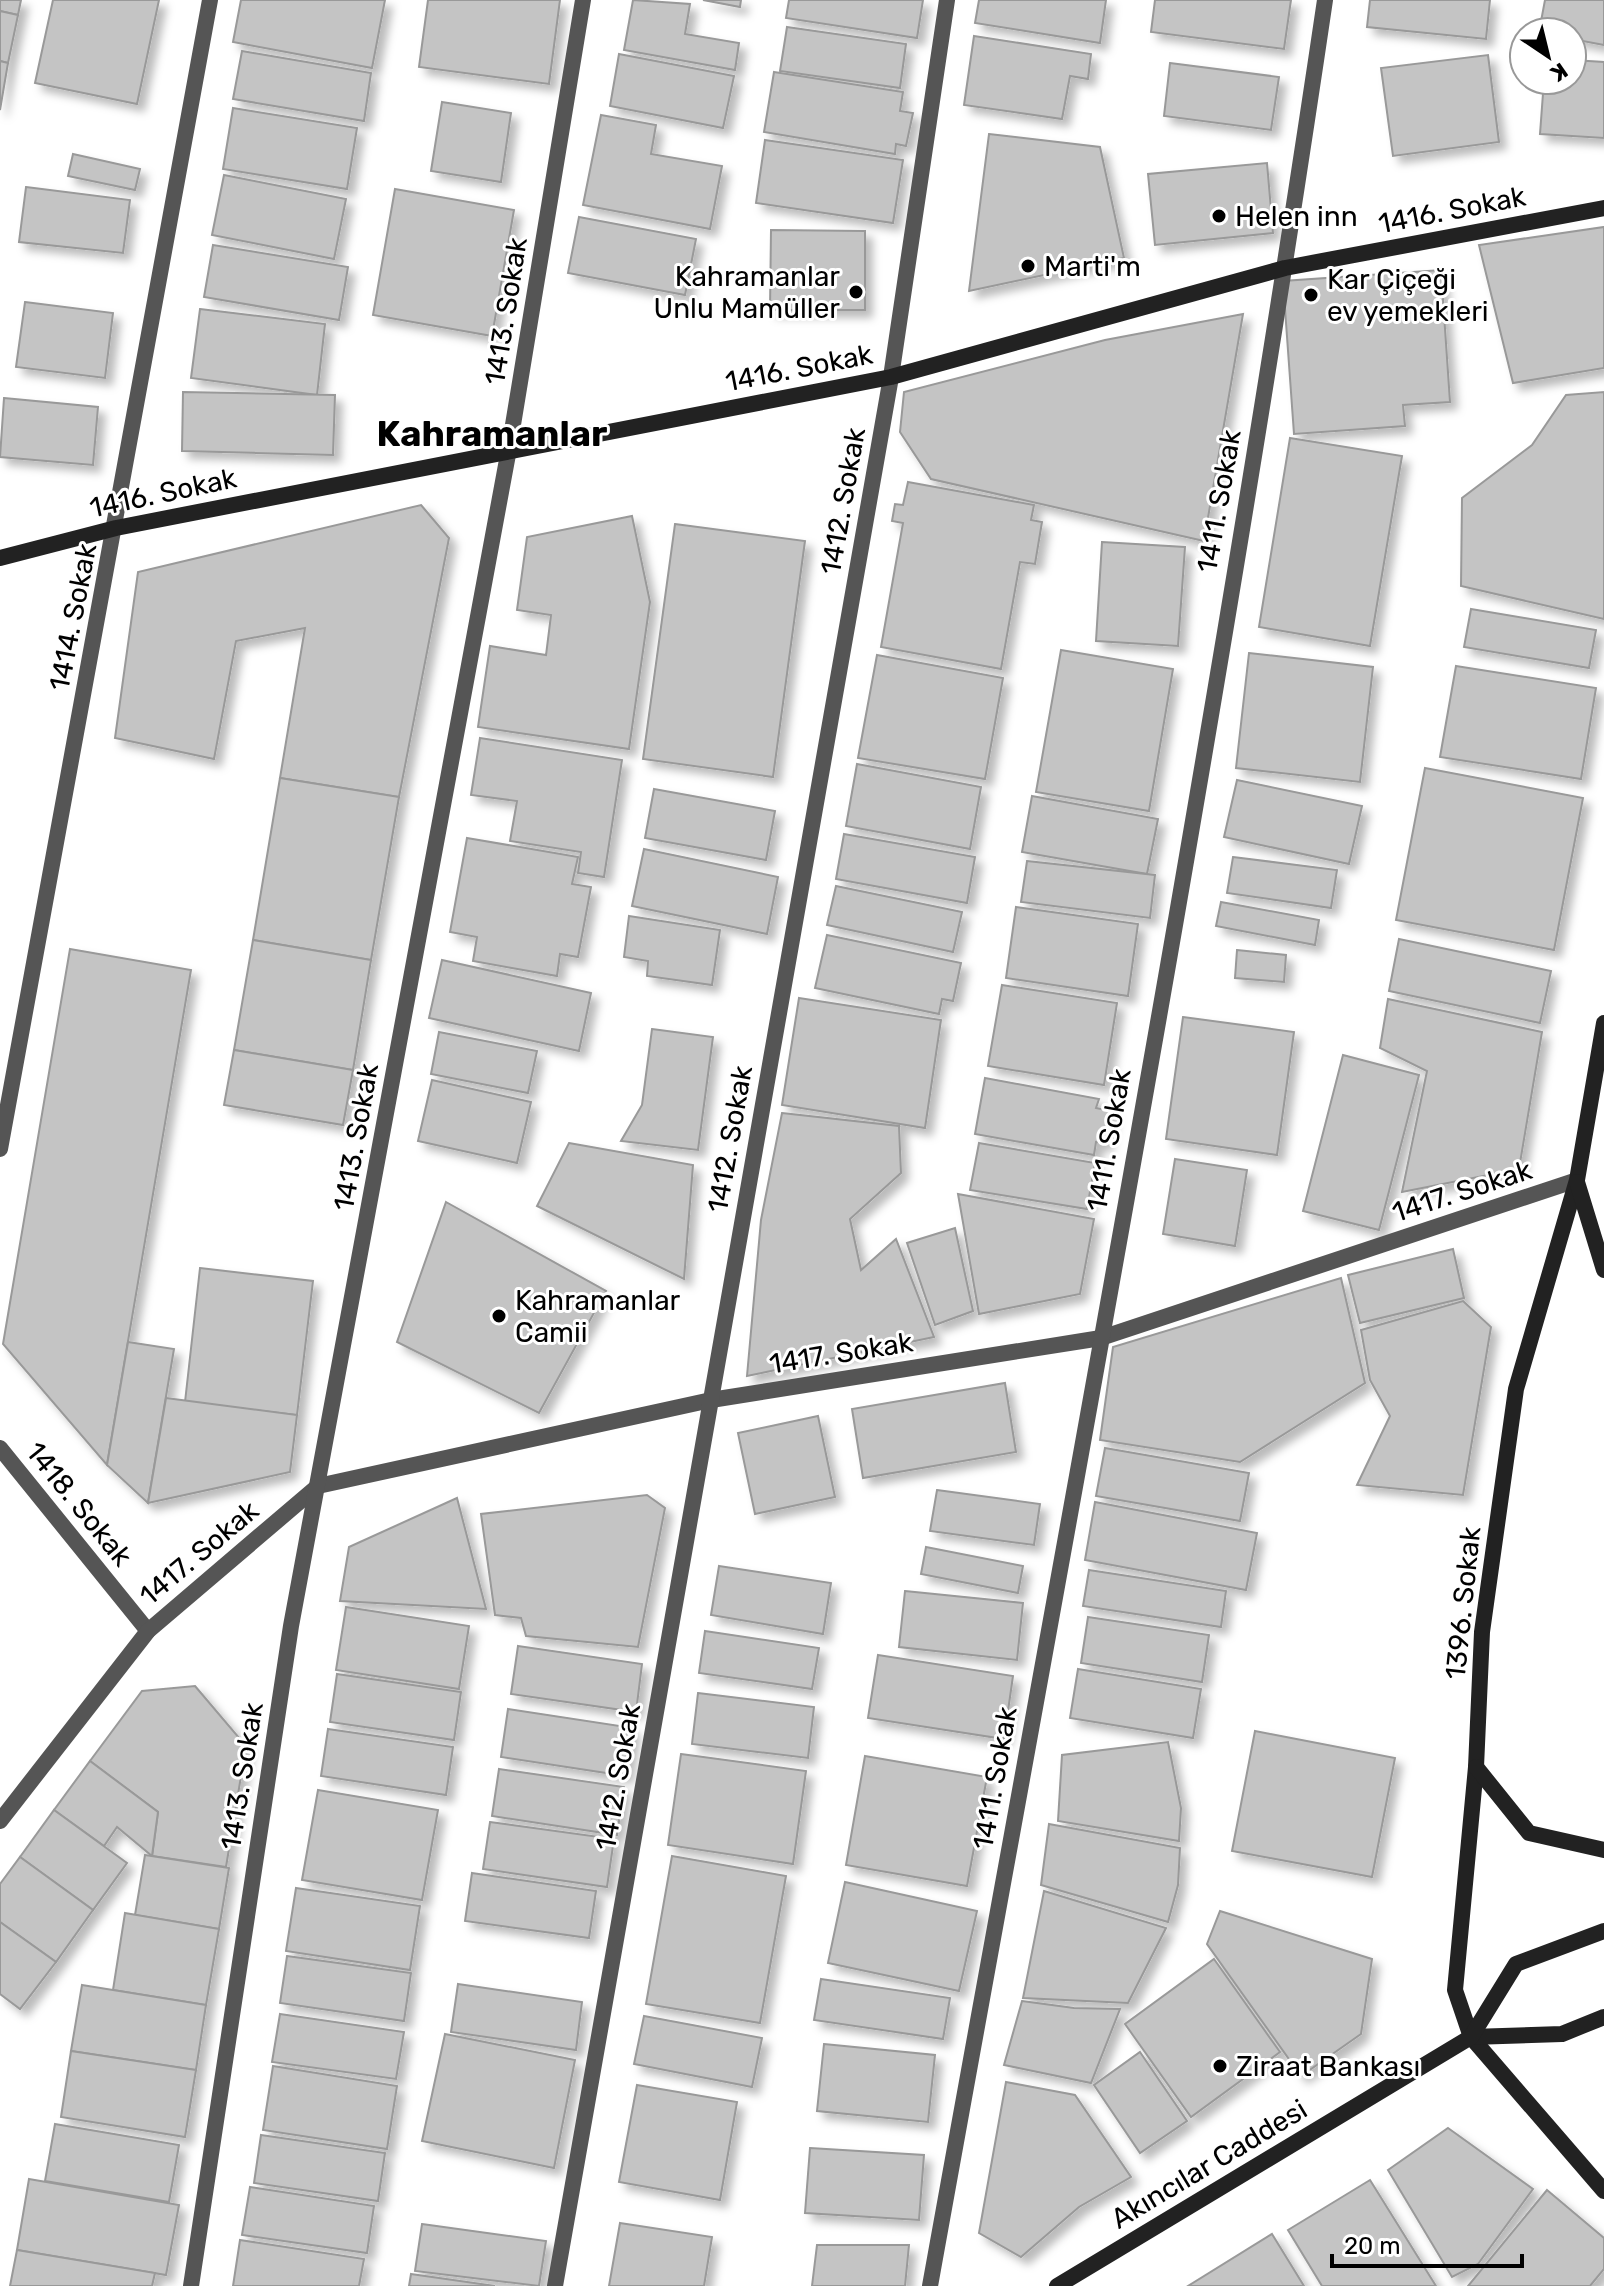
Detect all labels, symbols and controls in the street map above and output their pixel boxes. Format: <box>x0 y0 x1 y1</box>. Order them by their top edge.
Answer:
north arrow <box>1508 16 1588 96</box>
text: K <box>1545 57 1573 87</box>
street label: 1416. Sokak <box>1376 179 1529 240</box>
place label: Helen inn <box>1235 200 1358 233</box>
marker: Helen inn <box>1210 207 1228 225</box>
street label: 1413. Sokak <box>478 234 534 387</box>
place label: Marti'm <box>1044 250 1141 283</box>
marker: Marti'm <box>1019 257 1037 275</box>
place label: Kahramanlar Unlu Mamüller <box>654 260 840 325</box>
place label: Kar Çiçeği ev yemekleri <box>1327 263 1489 328</box>
marker: Kahramanlar Unlu Mamüller <box>847 283 865 301</box>
marker: Kar Çiçeği ev yemekleri <box>1302 286 1320 304</box>
street label: 1416. Sokak <box>723 337 876 398</box>
district label: Kahramanlar <box>377 412 607 455</box>
street label: 1412. Sokak <box>814 424 872 577</box>
street label: 1411. Sokak <box>1190 427 1248 575</box>
street label: 1416. Sokak <box>87 461 240 525</box>
street label: 1414. Sokak <box>43 540 104 693</box>
street label: 1413. Sokak <box>327 1060 385 1213</box>
street label: 1412. Sokak <box>701 1062 759 1215</box>
street label: 1411. Sokak <box>1080 1066 1138 1214</box>
street label: 1417. Sokak <box>1388 1153 1536 1229</box>
place label: Kahramanlar Camii <box>515 1284 681 1349</box>
marker: Kahramanlar Camii <box>490 1307 508 1325</box>
street label: 1417. Sokak <box>767 1325 916 1381</box>
street label: 1418. Sokak <box>19 1435 139 1573</box>
street label: 1417. Sokak <box>133 1493 265 1612</box>
street label: 1396. Sokak <box>1439 1524 1487 1681</box>
street label: 1413. Sokak <box>214 1699 270 1852</box>
street label: 1412. Sokak <box>589 1700 647 1853</box>
street label: 1411. Sokak <box>966 1704 1024 1852</box>
place label: Ziraat Bankası <box>1236 2050 1420 2083</box>
marker: Ziraat Bankası <box>1211 2057 1229 2075</box>
street label: Akıncılar Caddesi <box>1105 2093 1313 2235</box>
scale bar <box>1332 2218 1522 2268</box>
text: 20 m <box>1344 2232 1401 2260</box>

